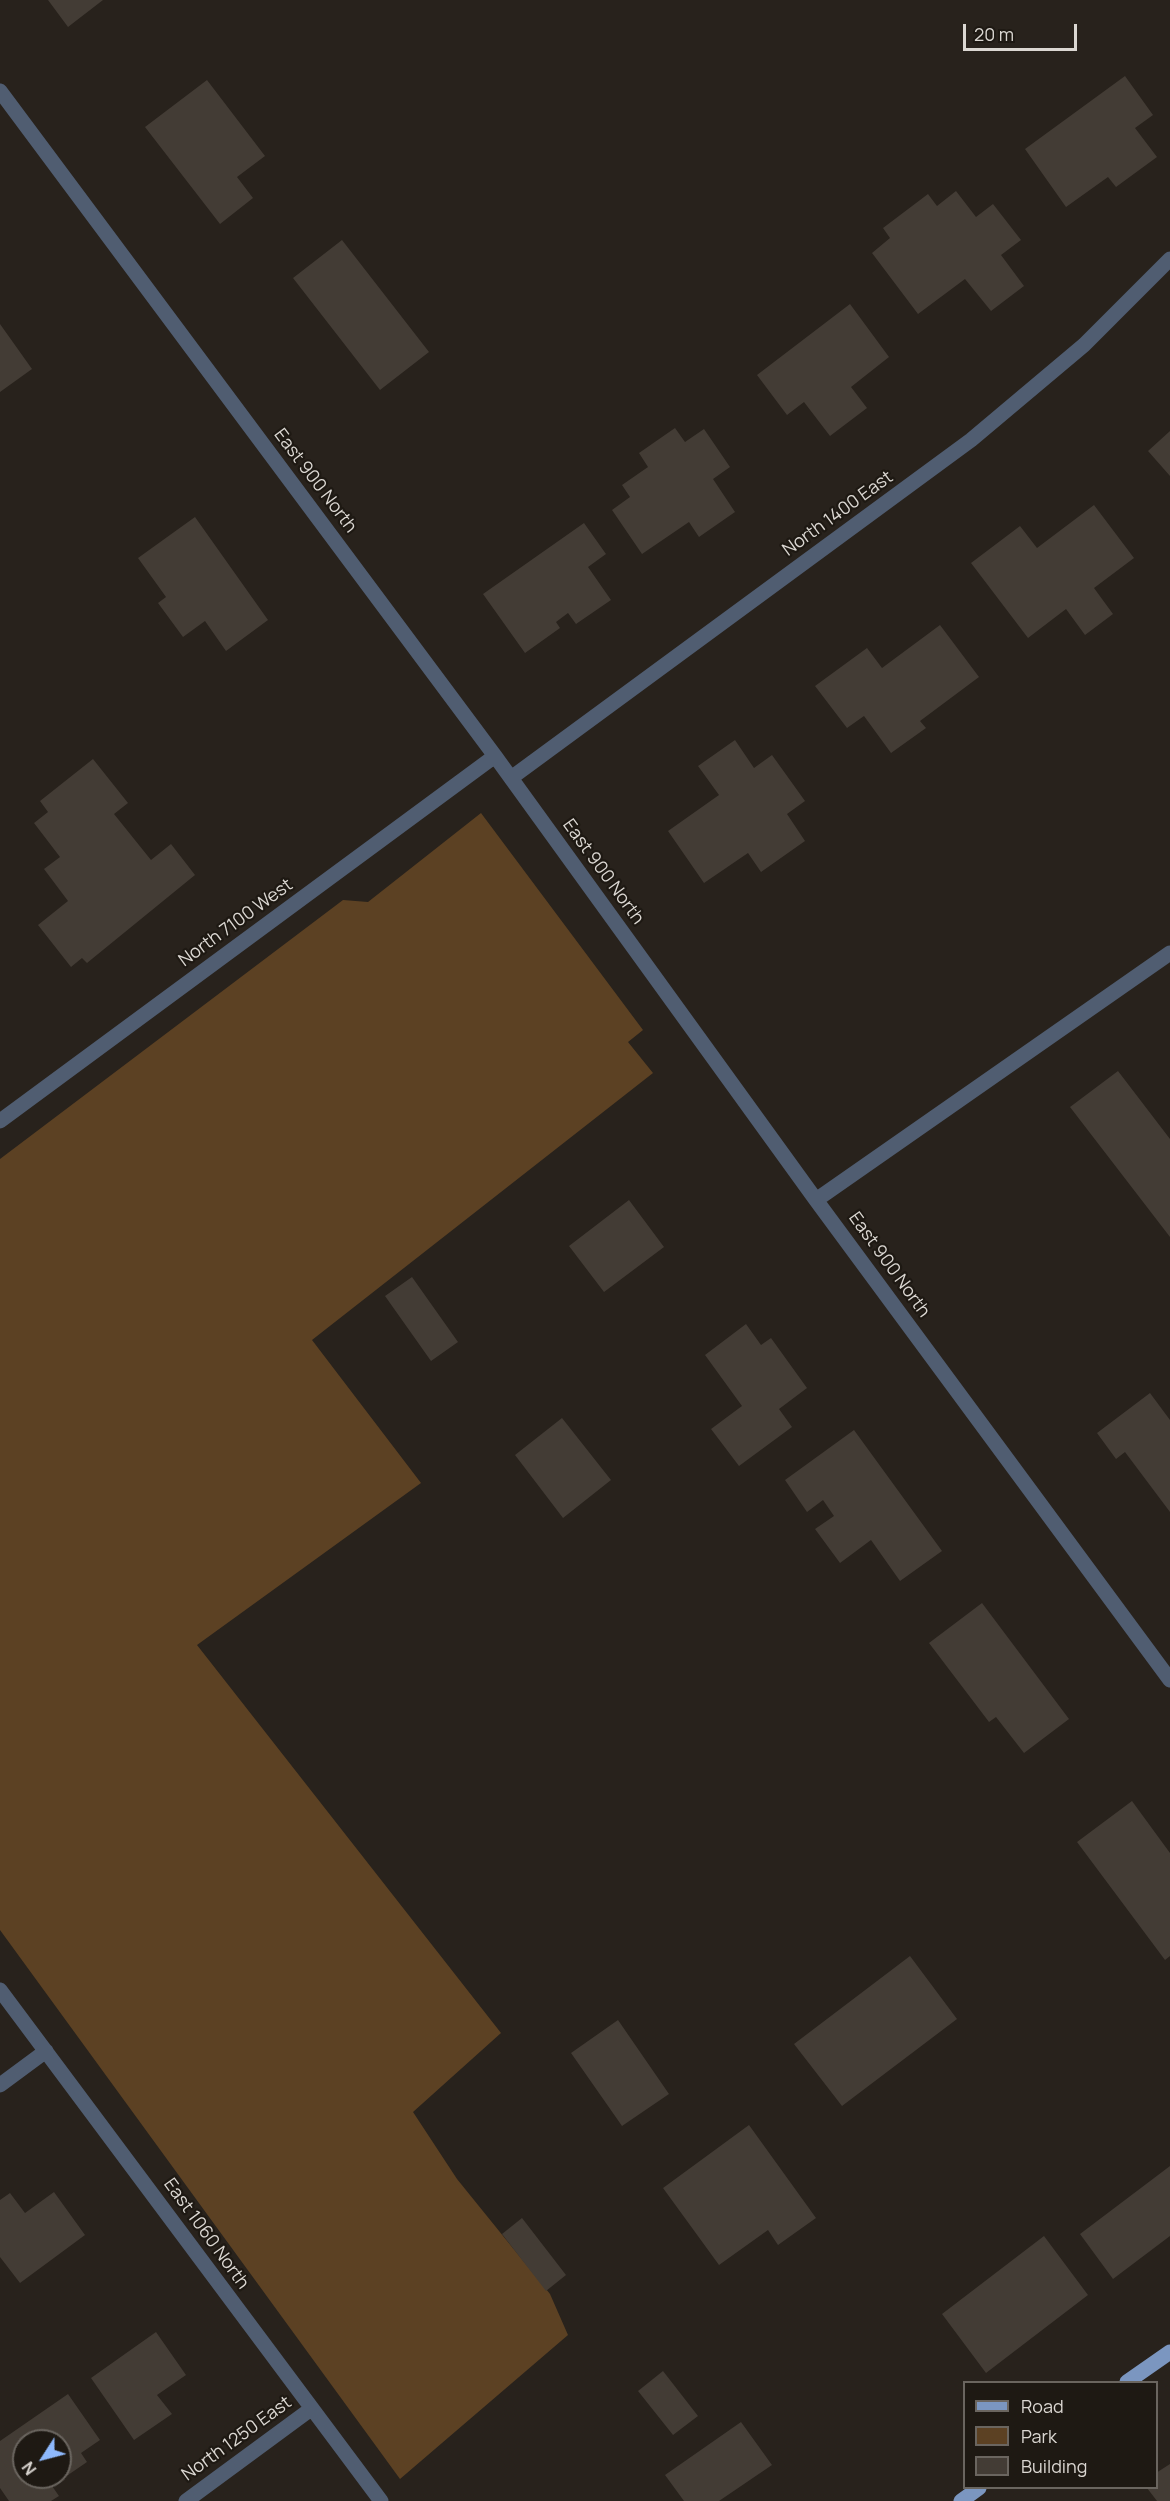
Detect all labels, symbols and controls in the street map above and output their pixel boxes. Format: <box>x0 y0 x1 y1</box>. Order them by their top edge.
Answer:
scale bar <box>966 12 1080 50</box>
text: 20 m <box>974 22 1014 46</box>
street label: East 900 North <box>269 425 361 537</box>
street label: North 1400 East <box>779 467 897 561</box>
street label: East 900 North <box>558 815 648 929</box>
street label: North 7100 West <box>175 874 297 972</box>
street label: East 900 North <box>844 1208 934 1322</box>
street label: East 1060 North <box>159 2174 253 2294</box>
legend <box>963 2381 1158 2489</box>
street label: North 1250 East <box>178 2392 296 2486</box>
text: Road <box>1021 2394 1064 2418</box>
text: Park <box>1021 2424 1057 2448</box>
north arrow <box>12 2429 72 2489</box>
text: Building <box>1021 2454 1087 2478</box>
text: N <box>17 2457 41 2480</box>

